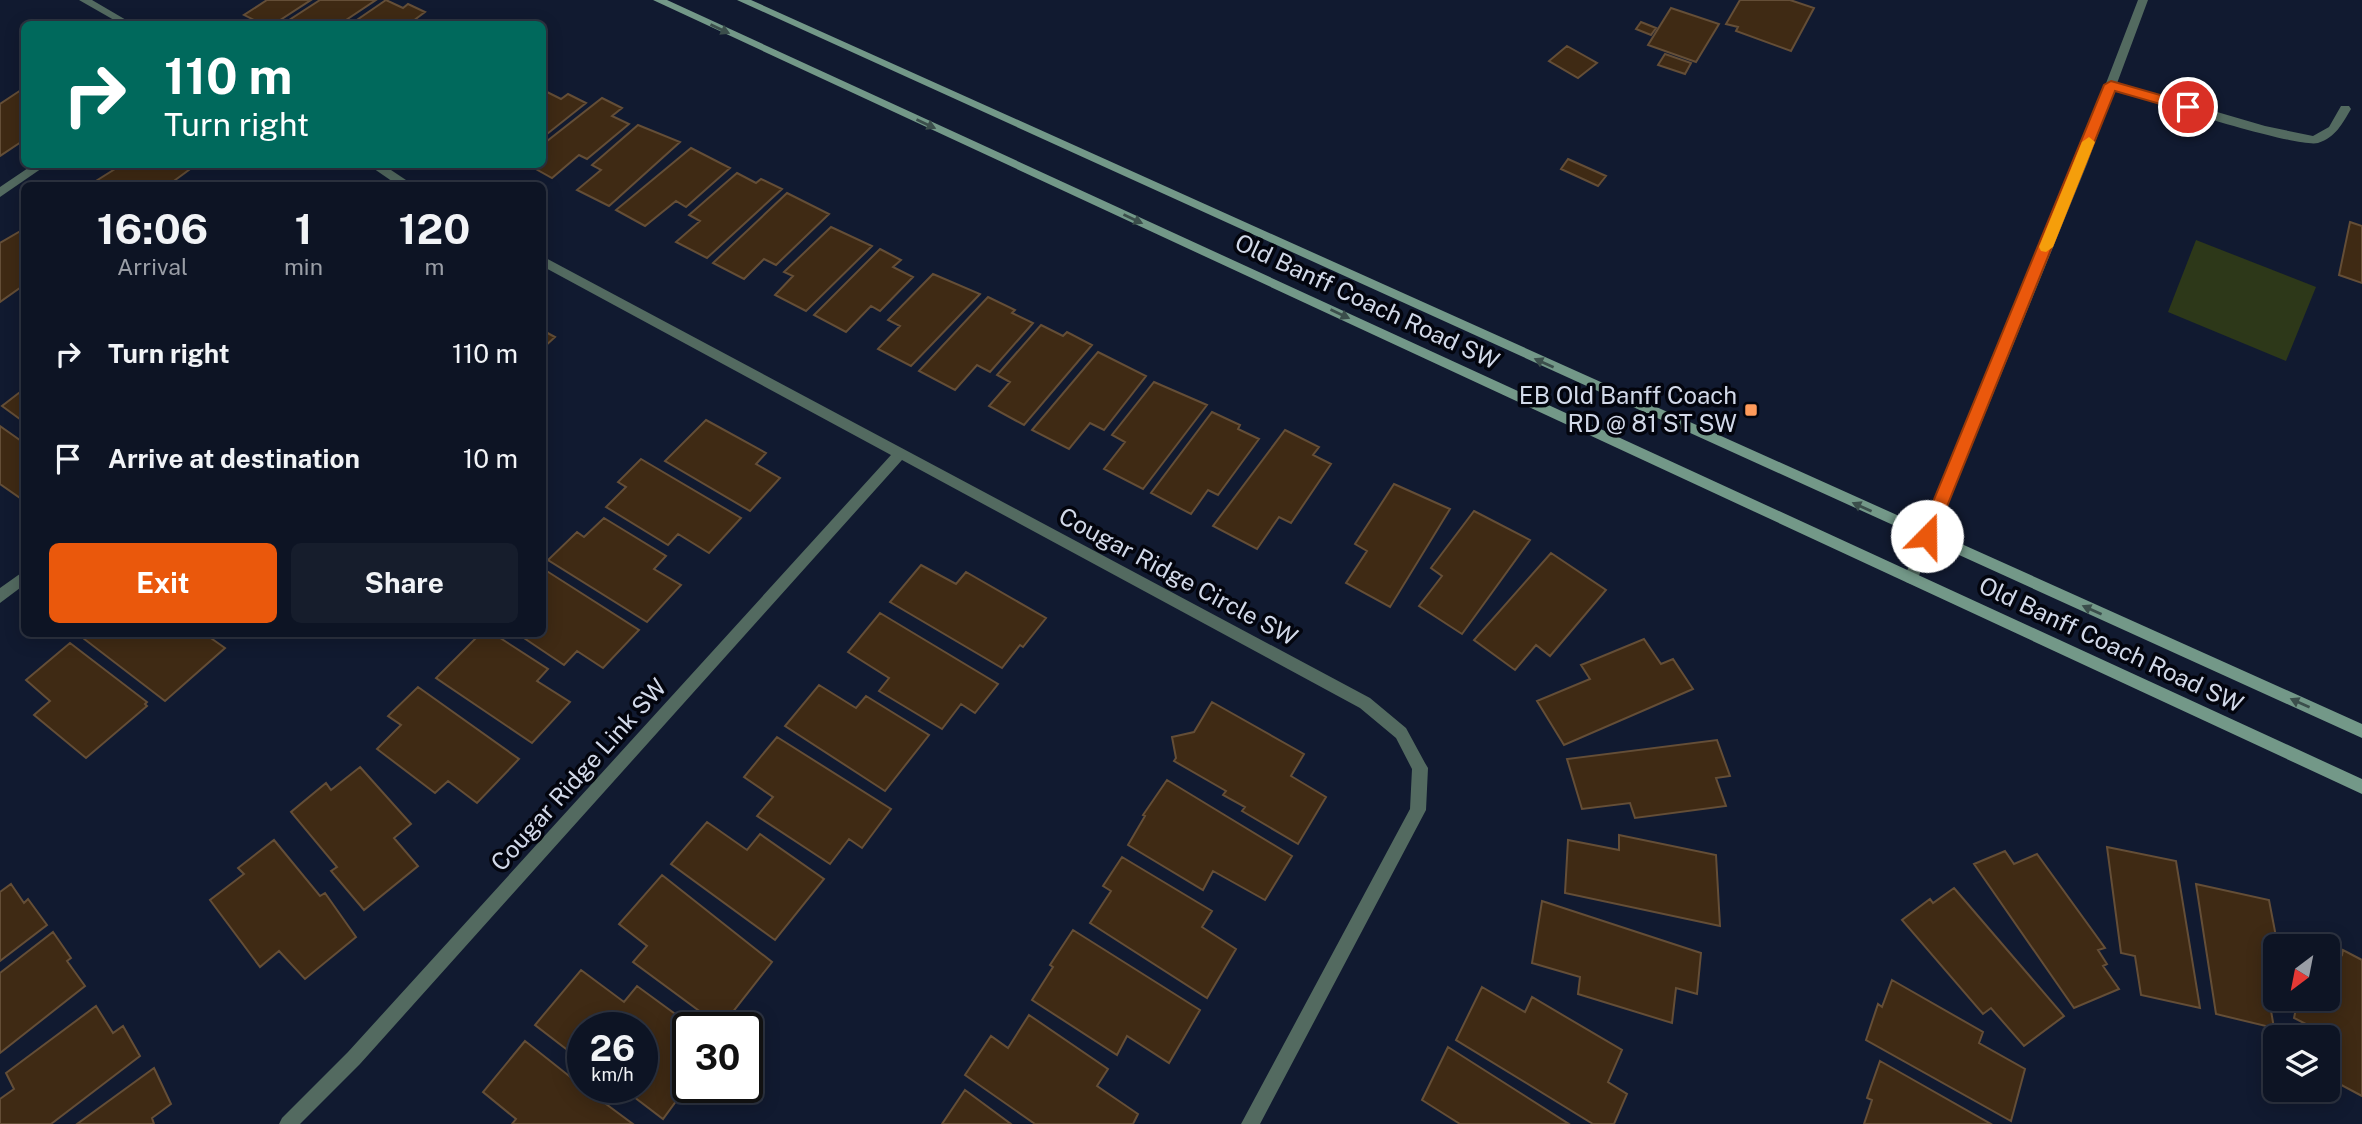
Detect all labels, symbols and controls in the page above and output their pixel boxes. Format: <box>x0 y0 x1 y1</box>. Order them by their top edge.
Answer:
one-way arrow <box>710 23 730 35</box>
text: 110 m <box>164 47 292 105</box>
icon: right <box>49 49 140 140</box>
pin <box>2158 77 2218 137</box>
icon: arrive <box>2169 88 2207 126</box>
text: Turn right <box>164 106 309 143</box>
one-way arrow <box>916 118 936 130</box>
text: 16:06 <box>97 204 208 253</box>
text: 1 <box>294 204 312 253</box>
text: 120 <box>399 204 470 253</box>
one-way arrow <box>1123 213 1143 225</box>
street label: Old Banff Coach Road SW <box>1231 227 1504 375</box>
text: Arrival <box>117 253 188 280</box>
text: min <box>284 253 323 280</box>
text: m <box>425 253 444 280</box>
one-way arrow <box>1330 308 1350 320</box>
icon: right <box>49 335 87 373</box>
text: Turn right <box>108 338 230 369</box>
text: 110 m <box>452 338 518 369</box>
one-way arrow <box>1533 357 1554 368</box>
place label: EB Old Banff Coach RD @ 81 ST SW <box>1519 381 1737 437</box>
marker: EB Old Banff Coach RD @ 81 ST SW <box>1743 402 1759 418</box>
icon: arrive <box>49 440 87 478</box>
text: Arrive at destination <box>108 443 360 474</box>
text: 10 m <box>463 443 518 474</box>
position arrow <box>1890 499 1964 573</box>
street label: Cougar Ridge Circle SW <box>1054 501 1303 651</box>
one-way arrow <box>1852 501 1873 512</box>
button: Exit <box>49 543 277 623</box>
button: Share <box>291 543 518 623</box>
street label: Old Banff Coach Road SW <box>1975 570 2248 718</box>
one-way arrow <box>2082 604 2102 616</box>
street label: Cougar Ridge Link SW <box>485 672 672 876</box>
one-way arrow <box>2290 697 2310 709</box>
north arrow <box>2263 934 2340 1012</box>
map controls <box>2263 934 2340 1102</box>
speed limit sign: 30 <box>672 1012 763 1103</box>
button: layers <box>2263 1025 2340 1102</box>
text: 26 <box>590 1028 635 1069</box>
text: km/h <box>591 1064 634 1085</box>

